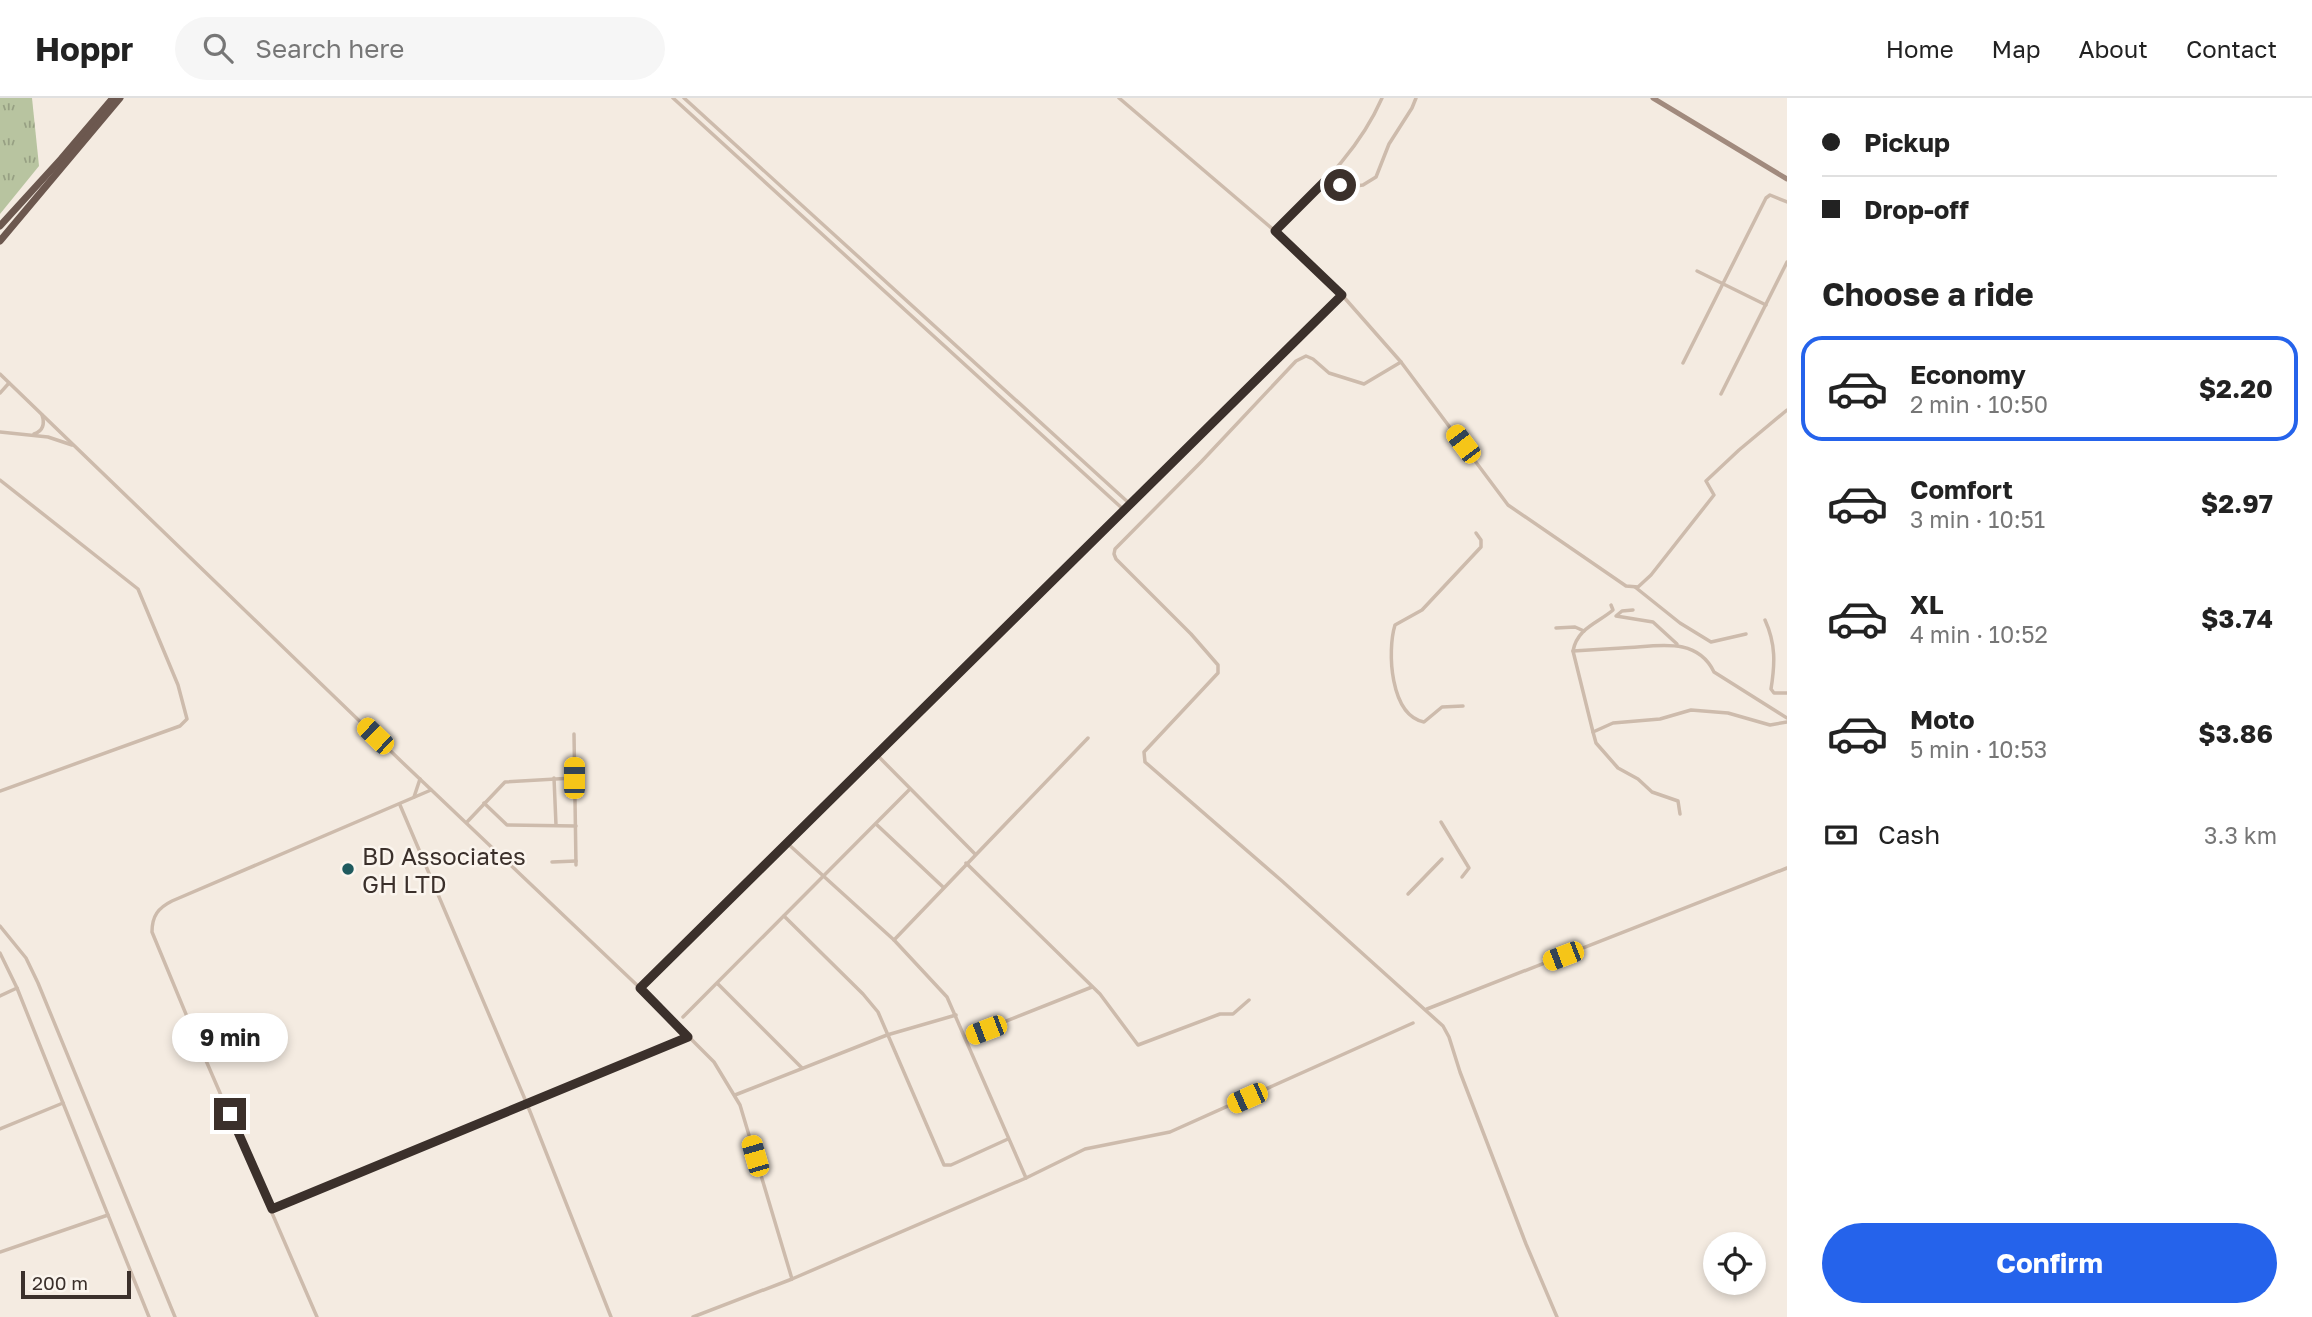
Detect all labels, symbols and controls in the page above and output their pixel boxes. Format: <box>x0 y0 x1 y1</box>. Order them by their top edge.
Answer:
search box <box>175 17 665 80</box>
text: Hoppr <box>35 29 133 68</box>
icon: search <box>199 29 237 67</box>
text: Search here <box>255 33 404 64</box>
text: Home <box>1886 34 1954 63</box>
text: Map <box>1992 34 2041 63</box>
text: About <box>2079 34 2148 63</box>
text: Contact <box>2186 34 2277 63</box>
text: Pickup <box>1864 127 1950 158</box>
route start <box>1324 169 1356 201</box>
text: Drop-off <box>1864 194 1969 225</box>
text: Choose a ride <box>1822 275 2034 313</box>
icon: car <box>1826 357 1889 420</box>
text: Economy <box>1910 359 2026 390</box>
text: $2.20 <box>2199 373 2273 404</box>
text: 2 min · 10:50 <box>1910 390 2048 418</box>
car <box>1442 421 1485 467</box>
icon: car <box>1826 472 1889 535</box>
text: Comfort <box>1910 474 2013 505</box>
text: $2.97 <box>2201 488 2273 519</box>
text: 3 min · 10:51 <box>1910 505 2045 533</box>
icon: car <box>1826 587 1889 650</box>
text: XL <box>1910 589 1944 620</box>
text: $3.74 <box>2201 603 2273 634</box>
text: 4 min · 10:52 <box>1910 620 2048 648</box>
icon: car <box>1826 702 1889 765</box>
text: Moto <box>1910 704 1975 735</box>
car <box>353 714 398 758</box>
text: $3.86 <box>2198 718 2273 749</box>
text: 5 min · 10:53 <box>1910 735 2047 763</box>
car <box>564 757 585 799</box>
icon: cash <box>1822 816 1860 854</box>
text: Cash <box>1878 819 1940 850</box>
text: 3.3 km <box>2204 821 2277 849</box>
place label: BD Associates GH LTD <box>362 841 526 898</box>
marker: BD Associates GH LTD <box>340 861 356 877</box>
car <box>1540 939 1587 973</box>
callout: 9 min <box>172 1012 288 1062</box>
car <box>963 1013 1010 1047</box>
text: 9 min <box>200 1023 260 1051</box>
car <box>1224 1080 1271 1116</box>
route end <box>214 1098 246 1130</box>
car <box>740 1133 771 1179</box>
button: Confirm <box>1822 1223 2277 1303</box>
map controls <box>1703 1232 1766 1295</box>
button: locate <box>1703 1232 1766 1295</box>
scale bar <box>21 1268 131 1300</box>
text: 200 m <box>32 1271 88 1294</box>

